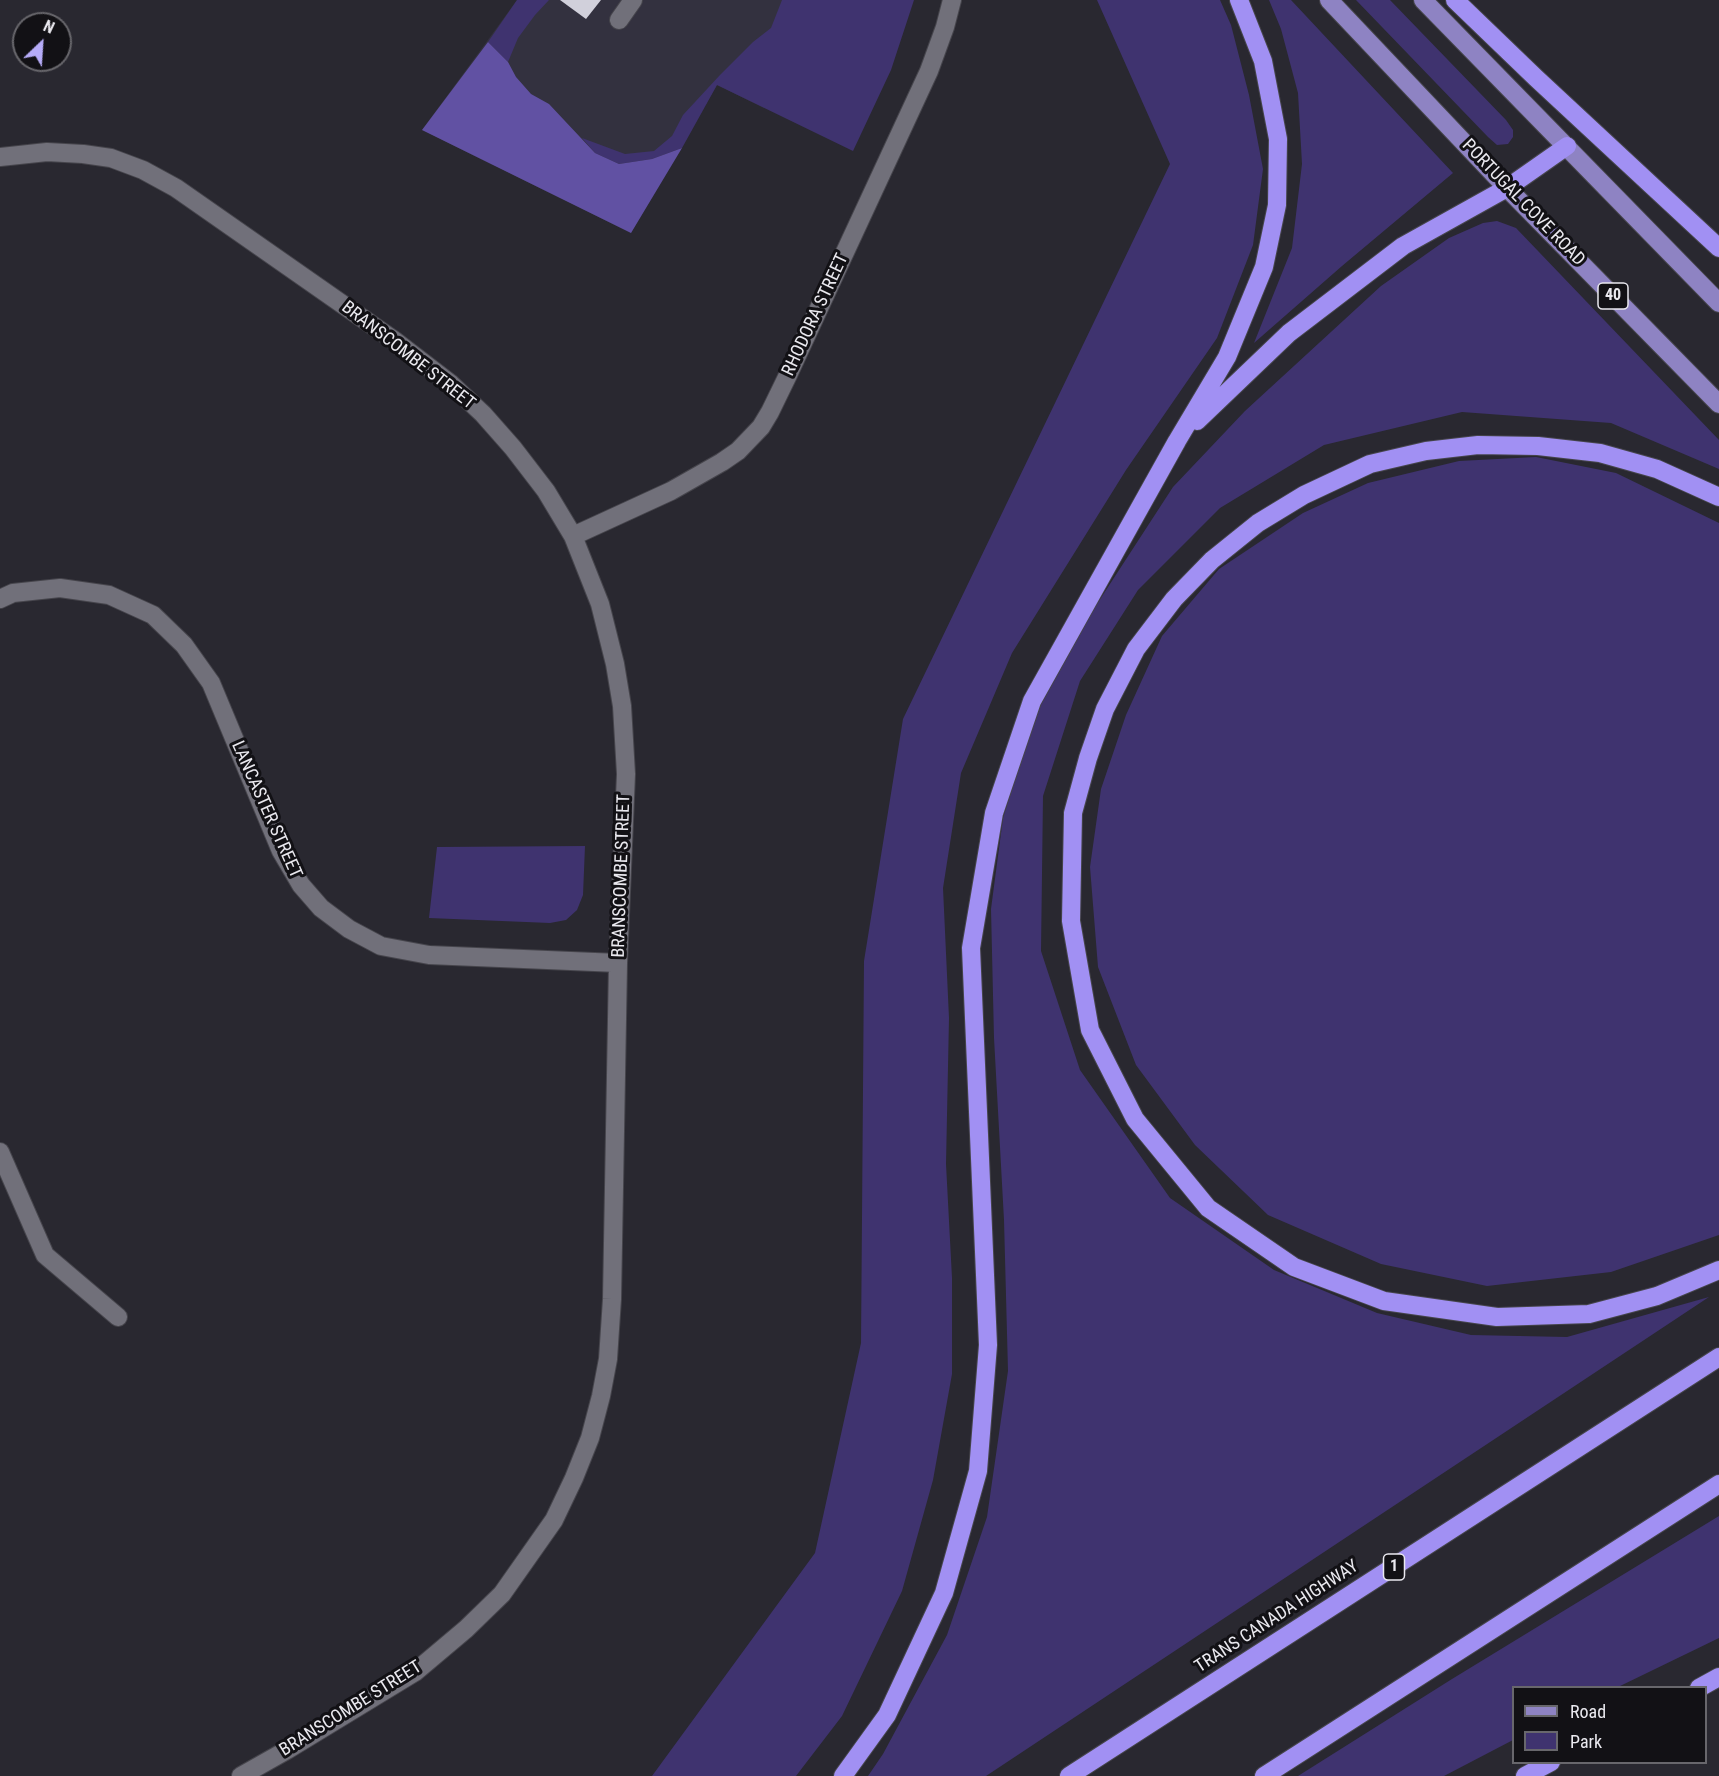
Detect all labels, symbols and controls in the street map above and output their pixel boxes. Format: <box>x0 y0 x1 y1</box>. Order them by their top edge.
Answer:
north arrow <box>12 12 72 72</box>
text: N <box>41 16 57 38</box>
street label: PORTUGAL COVE ROAD <box>1457 135 1589 271</box>
street label: RHODORA STREET <box>778 250 854 380</box>
road number: 40 <box>1598 283 1628 309</box>
street label: BRANSCOMBE STREET <box>337 297 479 415</box>
street label: LANCASTER STREET <box>226 738 306 882</box>
street label: BRANSCOMBE STREET <box>608 794 636 958</box>
road number: 1 <box>1384 1554 1404 1580</box>
street label: TRANS CANADA HIGHWAY <box>1191 1556 1363 1678</box>
street label: BRANSCOMBE STREET <box>276 1657 426 1761</box>
legend <box>1512 1686 1707 1764</box>
text: Road <box>1570 1701 1606 1722</box>
text: Park <box>1570 1731 1602 1752</box>

